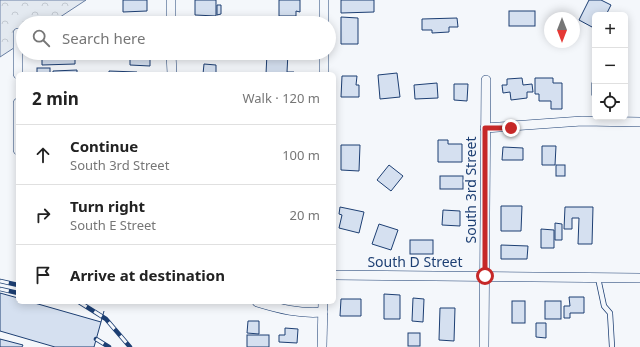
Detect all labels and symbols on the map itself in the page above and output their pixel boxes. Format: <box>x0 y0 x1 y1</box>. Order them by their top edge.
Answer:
north arrow <box>544 12 580 48</box>
route end <box>502 119 520 137</box>
street label: South 3rd Street <box>461 136 480 244</box>
street label: South D Street <box>367 252 463 271</box>
route start <box>476 267 494 285</box>

